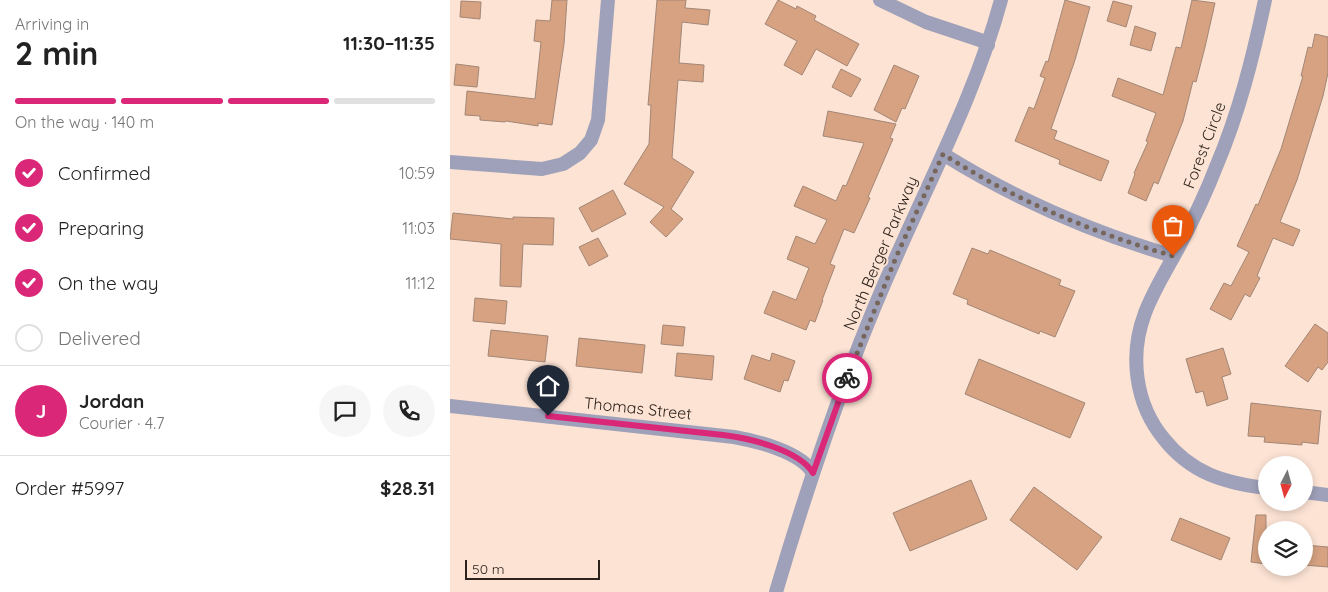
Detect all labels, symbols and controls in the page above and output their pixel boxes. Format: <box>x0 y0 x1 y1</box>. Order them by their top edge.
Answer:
text: Arriving in <box>15 14 89 34</box>
text: 11:30–11:35 <box>343 31 435 55</box>
text: 2 min <box>15 33 98 73</box>
street label: Forest Circle <box>1178 99 1230 191</box>
text: On the way · 140 m <box>15 112 154 132</box>
icon: check <box>15 159 43 187</box>
text: Confirmed <box>58 161 151 185</box>
text: 10:59 <box>399 163 435 183</box>
street label: North Berger Parkway <box>838 173 922 333</box>
pin <box>1152 205 1194 256</box>
icon: bag <box>1159 212 1187 240</box>
icon: check <box>15 214 43 242</box>
text: Preparing <box>58 216 144 240</box>
text: 11:03 <box>402 218 435 238</box>
icon: check <box>15 269 43 297</box>
text: On the way <box>58 271 159 295</box>
text: 11:12 <box>405 273 435 293</box>
text: Delivered <box>58 326 141 350</box>
courier <box>822 353 872 403</box>
icon: bike <box>833 364 861 392</box>
pin <box>527 365 569 416</box>
icon: home <box>534 372 562 400</box>
button: chat <box>319 385 371 437</box>
button: phone <box>383 385 435 437</box>
text: Jordan <box>79 389 144 413</box>
street label: Thomas Street <box>583 392 693 424</box>
text: J <box>36 399 46 423</box>
text: Courier · 4.7 <box>79 413 164 433</box>
north arrow <box>1258 456 1312 511</box>
map controls <box>1258 456 1313 576</box>
text: Order #5997 <box>15 476 124 500</box>
text: $28.31 <box>380 476 435 500</box>
button: layers <box>1258 521 1313 576</box>
scale bar <box>465 557 600 580</box>
text: 50 m <box>472 560 505 578</box>

